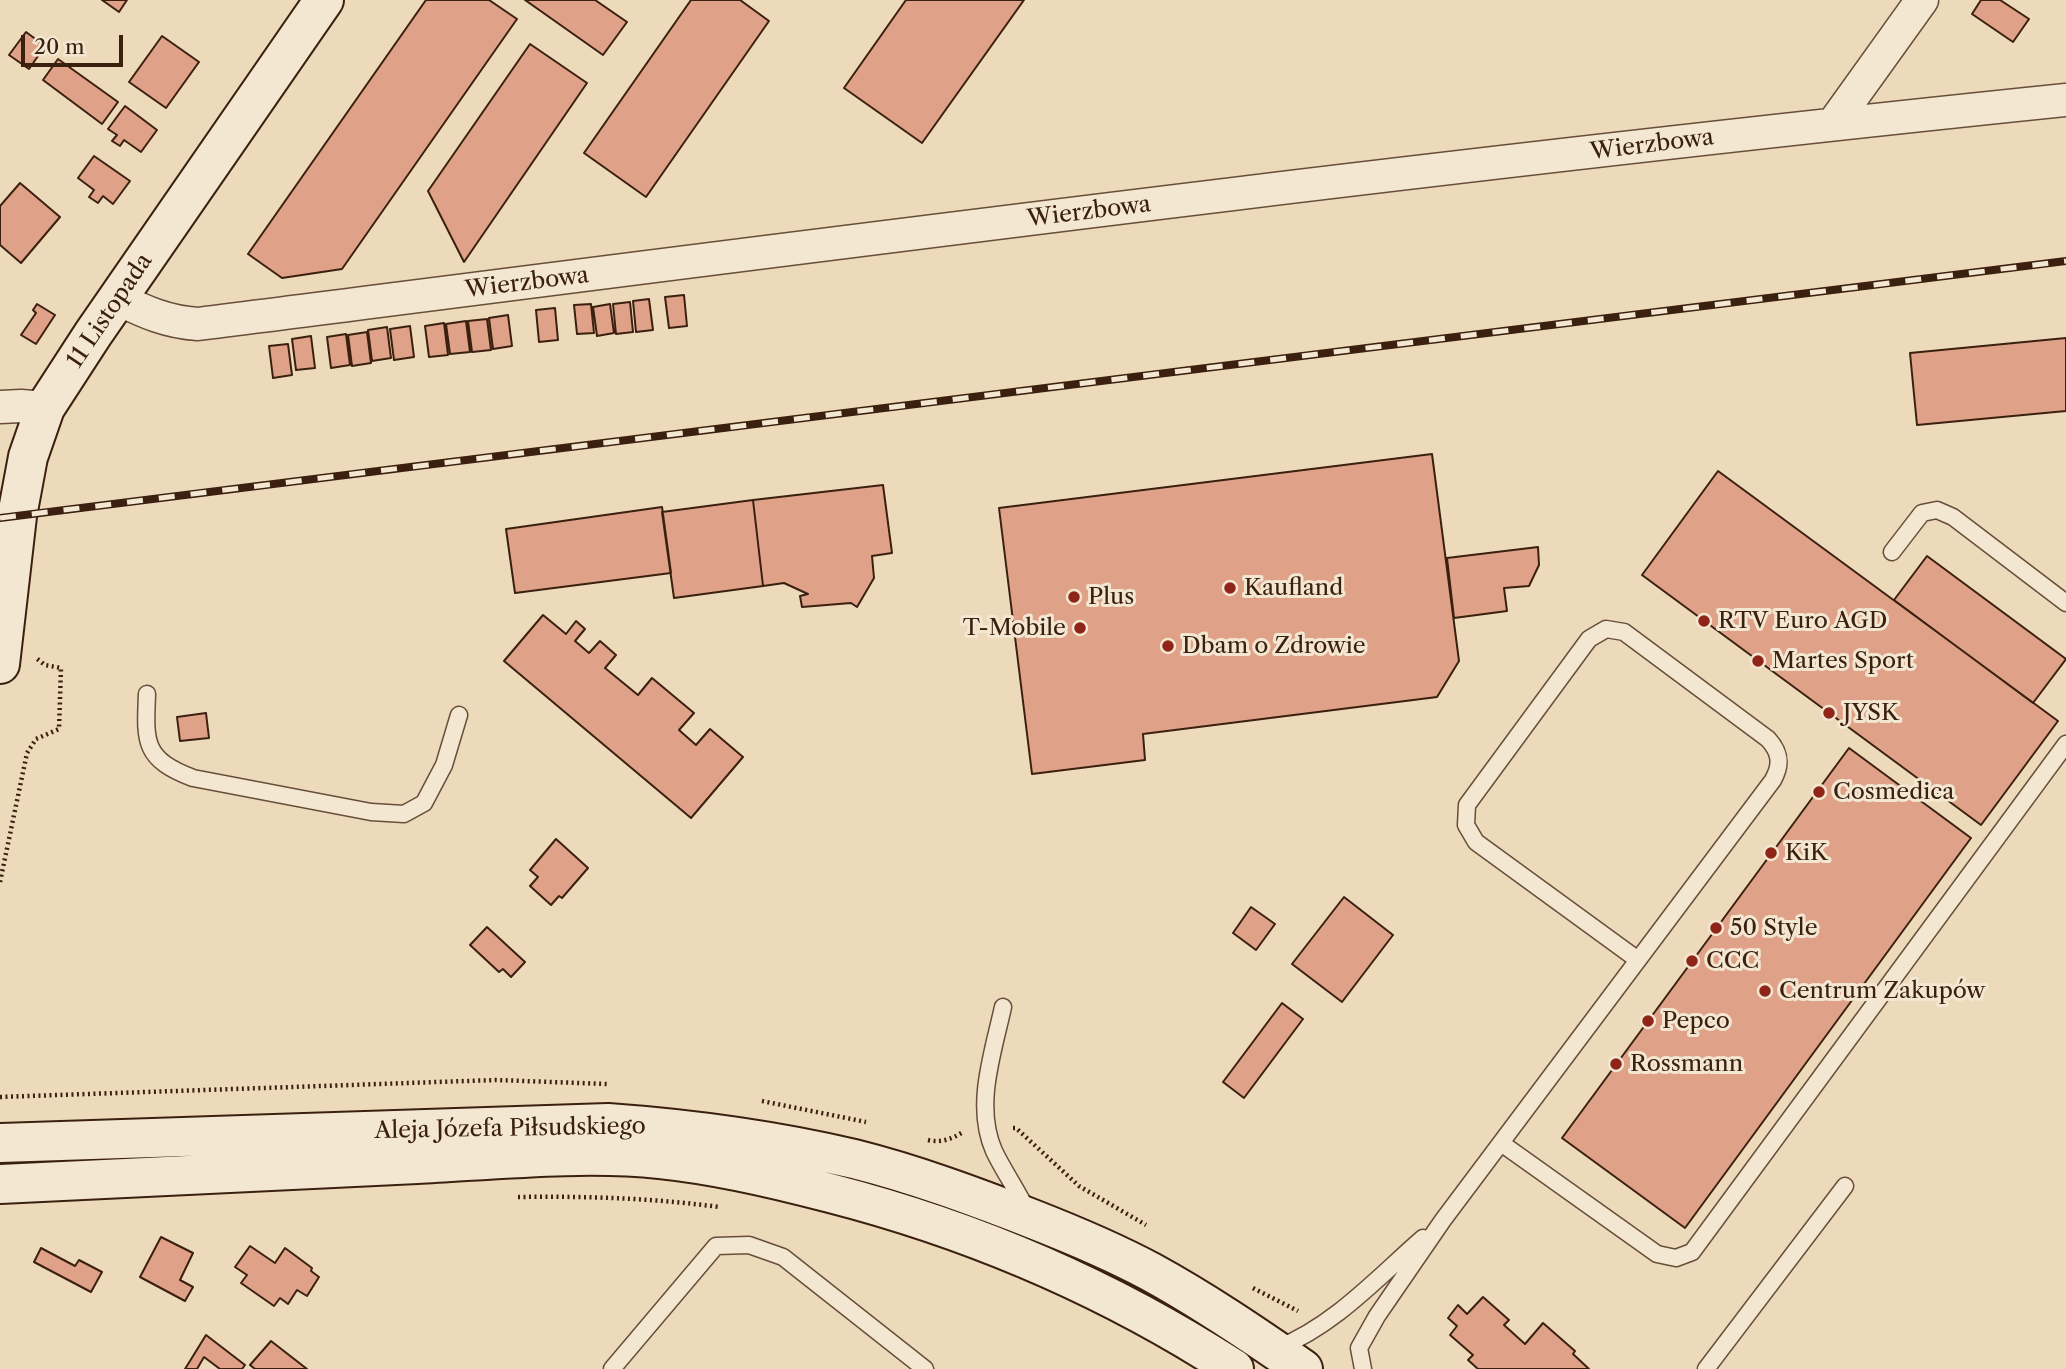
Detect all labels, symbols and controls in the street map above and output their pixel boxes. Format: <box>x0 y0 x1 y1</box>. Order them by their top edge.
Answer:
scale bar <box>24 21 126 65</box>
text: 20 m <box>34 34 85 59</box>
street label: Wierzbowa <box>1589 124 1715 166</box>
street label: Wierzbowa <box>1026 191 1152 233</box>
street label: 11 Listopada <box>62 249 158 373</box>
street label: Wierzbowa <box>464 262 590 304</box>
place label: Kaufland <box>1244 574 1343 602</box>
marker: Kaufland <box>1222 580 1238 596</box>
place label: Plus <box>1088 583 1134 611</box>
marker: Plus <box>1066 589 1082 605</box>
place label: RTV Euro AGD <box>1718 607 1887 635</box>
marker: RTV Euro AGD <box>1696 613 1712 629</box>
place label: T-Mobile <box>963 614 1066 642</box>
marker: T-Mobile <box>1072 620 1088 636</box>
place label: Dbam o Zdrowie <box>1182 632 1366 660</box>
marker: Dbam o Zdrowie <box>1160 638 1176 654</box>
place label: Martes Sport <box>1772 647 1914 675</box>
marker: Martes Sport <box>1750 653 1766 669</box>
place label: JYSK <box>1843 699 1899 727</box>
marker: JYSK <box>1821 705 1837 721</box>
place label: Cosmedica <box>1833 778 1954 806</box>
marker: Cosmedica <box>1811 784 1827 800</box>
place label: KiK <box>1785 839 1828 867</box>
marker: KiK <box>1763 845 1779 861</box>
place label: 50 Style <box>1730 914 1818 942</box>
marker: 50 Style <box>1708 920 1724 936</box>
place label: CCC <box>1706 947 1759 975</box>
marker: CCC <box>1684 953 1700 969</box>
place label: Centrum Zakupów <box>1779 977 1985 1005</box>
marker: Centrum Zakupów <box>1757 983 1773 999</box>
place label: Pepco <box>1662 1007 1730 1035</box>
marker: Pepco <box>1640 1013 1656 1029</box>
place label: Rossmann <box>1630 1050 1743 1078</box>
marker: Rossmann <box>1608 1056 1624 1072</box>
street label: Aleja Józefa Piłsudskiego <box>374 1113 646 1145</box>

